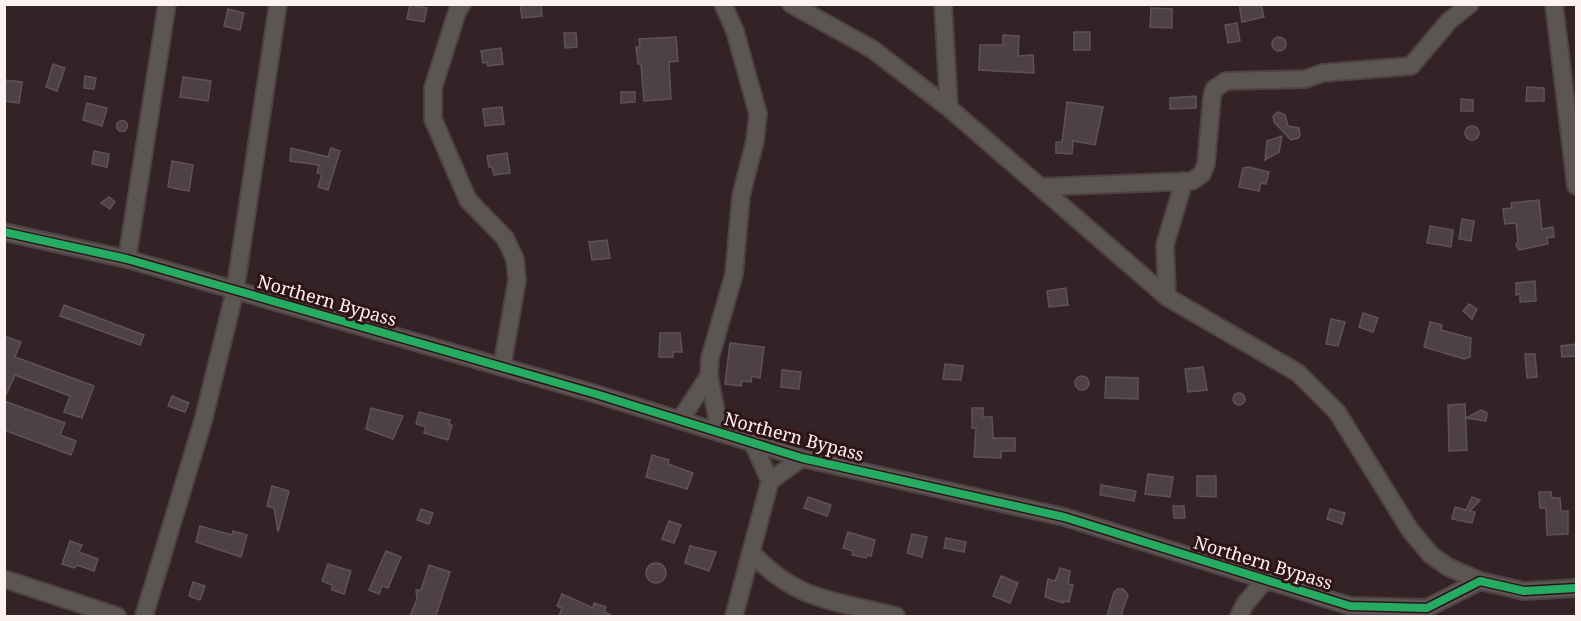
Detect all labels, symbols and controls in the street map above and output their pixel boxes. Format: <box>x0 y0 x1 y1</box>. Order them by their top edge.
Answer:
street label: Northern Bypass <box>255 269 400 331</box>
street label: Northern Bypass <box>722 406 867 466</box>
street label: Northern Bypass <box>1191 530 1336 595</box>

